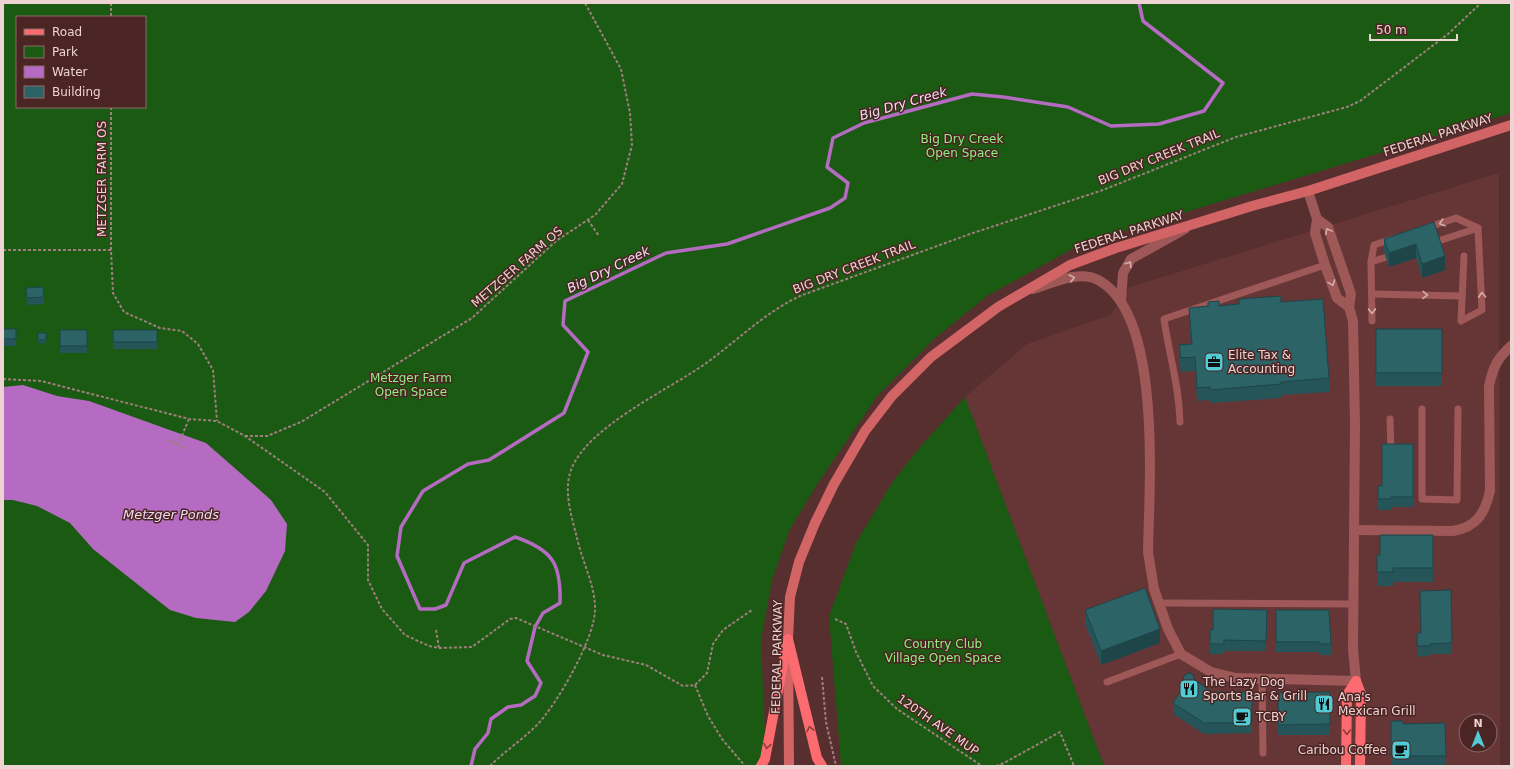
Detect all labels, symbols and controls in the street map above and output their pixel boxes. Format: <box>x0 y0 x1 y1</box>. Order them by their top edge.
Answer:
legend <box>16 16 146 108</box>
scale bar <box>1370 16 1457 42</box>
text: 50 m <box>1376 23 1407 37</box>
text: Road <box>52 25 82 39</box>
text: Park <box>52 45 78 59</box>
text: Water <box>52 65 88 79</box>
water label: Big Dry Creek <box>858 84 949 123</box>
text: Building <box>52 85 101 99</box>
street label: FEDERAL PARKWAY <box>1382 110 1495 159</box>
street label: METZGER FARM OS <box>95 121 109 237</box>
street label: BIG DRY CREEK TRAIL <box>1096 126 1222 188</box>
park label: Big Dry Creek Open Space <box>921 132 1003 160</box>
street label: FEDERAL PARKWAY <box>1073 207 1186 256</box>
one-way arrow <box>1439 218 1446 226</box>
street label: METZGER FARM OS <box>469 224 565 310</box>
one-way arrow <box>1325 228 1333 235</box>
street label: BIG DRY CREEK TRAIL <box>791 237 917 297</box>
water label: Big Dry Creek <box>564 243 652 296</box>
one-way arrow <box>1124 261 1131 268</box>
one-way arrow <box>1069 274 1076 282</box>
one-way arrow <box>1327 279 1335 286</box>
one-way arrow <box>1422 291 1428 299</box>
one-way arrow <box>1477 292 1486 298</box>
one-way arrow <box>1368 308 1376 314</box>
place label: Elite Tax & Accounting <box>1228 348 1295 376</box>
office icon: Elite Tax & Accounting <box>1203 351 1225 373</box>
park label: Metzger Farm Open Space <box>370 371 452 399</box>
water label: Metzger Ponds <box>123 507 219 522</box>
street label: FEDERAL PARKWAY <box>769 599 785 714</box>
park label: Country Club Village Open Space <box>885 637 1001 665</box>
place label: The Lazy Dog Sports Bar & Grill <box>1202 675 1307 703</box>
restaurant icon: The Lazy Dog Sports Bar & Grill <box>1178 678 1200 700</box>
place label: Ana's Mexican Grill <box>1338 690 1416 718</box>
street label: 120TH AVE MUP <box>894 692 982 758</box>
restaurant icon: Ana's Mexican Grill <box>1313 693 1335 715</box>
cafe icon: TCBY <box>1231 706 1253 728</box>
place label: TCBY <box>1255 710 1287 724</box>
north arrow <box>1458 713 1498 753</box>
text: N <box>1473 717 1483 730</box>
one-way arrow <box>807 726 815 732</box>
one-way arrow <box>1343 729 1351 735</box>
cafe icon: Caribou Coffee <box>1390 739 1412 761</box>
one-way arrow <box>764 743 772 749</box>
place label: Caribou Coffee <box>1298 743 1387 757</box>

